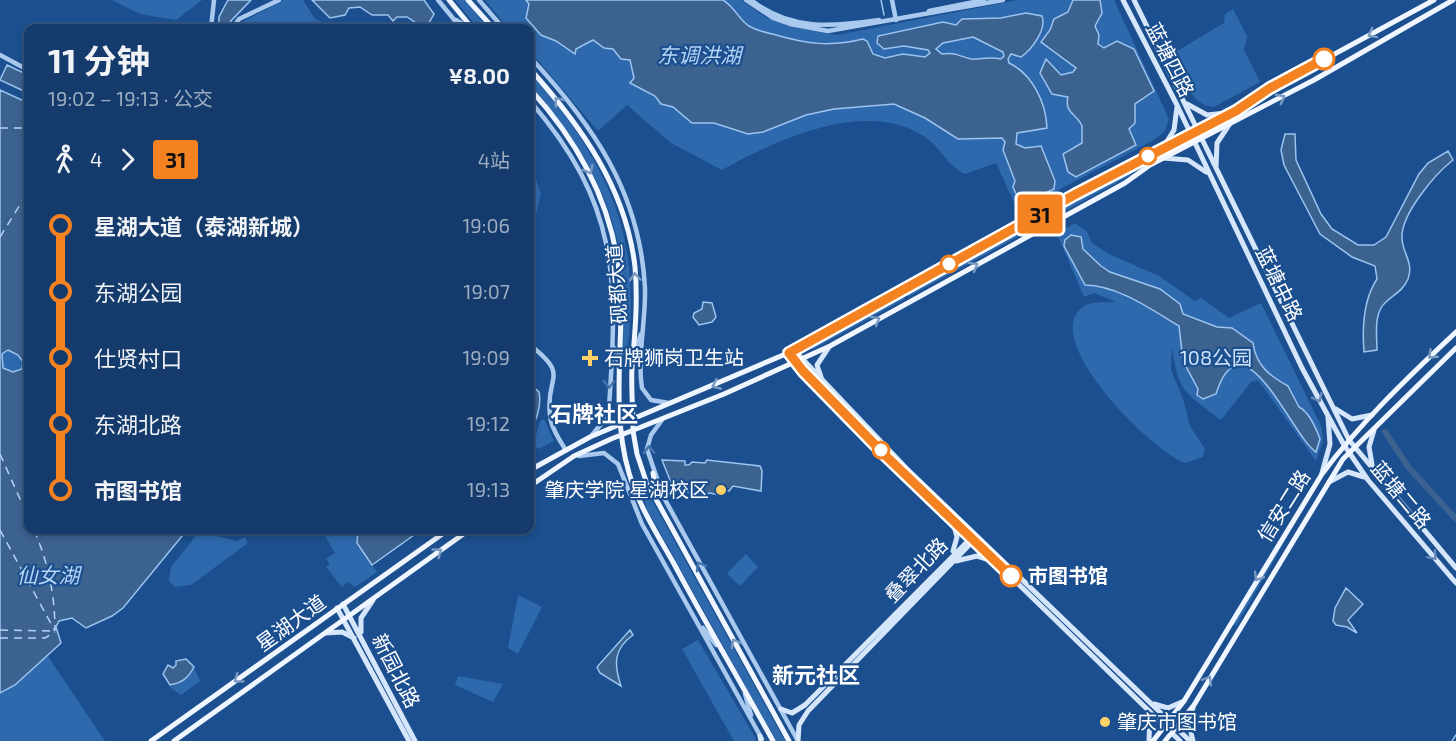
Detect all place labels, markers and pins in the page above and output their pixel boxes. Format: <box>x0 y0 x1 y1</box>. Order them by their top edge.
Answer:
unlabelled marker <box>1313 48 1335 70</box>
unlabelled marker <box>1139 147 1157 165</box>
unlabelled marker <box>940 255 958 273</box>
place label: 石牌狮岗卫生站 <box>604 345 744 369</box>
marker: 石牌狮岗卫生站 <box>581 349 599 367</box>
unlabelled marker <box>872 441 890 459</box>
place label: 肇庆学院 星湖校区 <box>545 477 709 501</box>
marker: 肇庆学院 星湖校区 <box>714 483 728 497</box>
place label: 市图书馆 <box>1028 563 1108 587</box>
marker: 市图书馆 <box>1000 565 1022 587</box>
place label: 肇庆市图书馆 <box>1117 709 1237 733</box>
marker: 肇庆市图书馆 <box>1098 715 1112 729</box>

